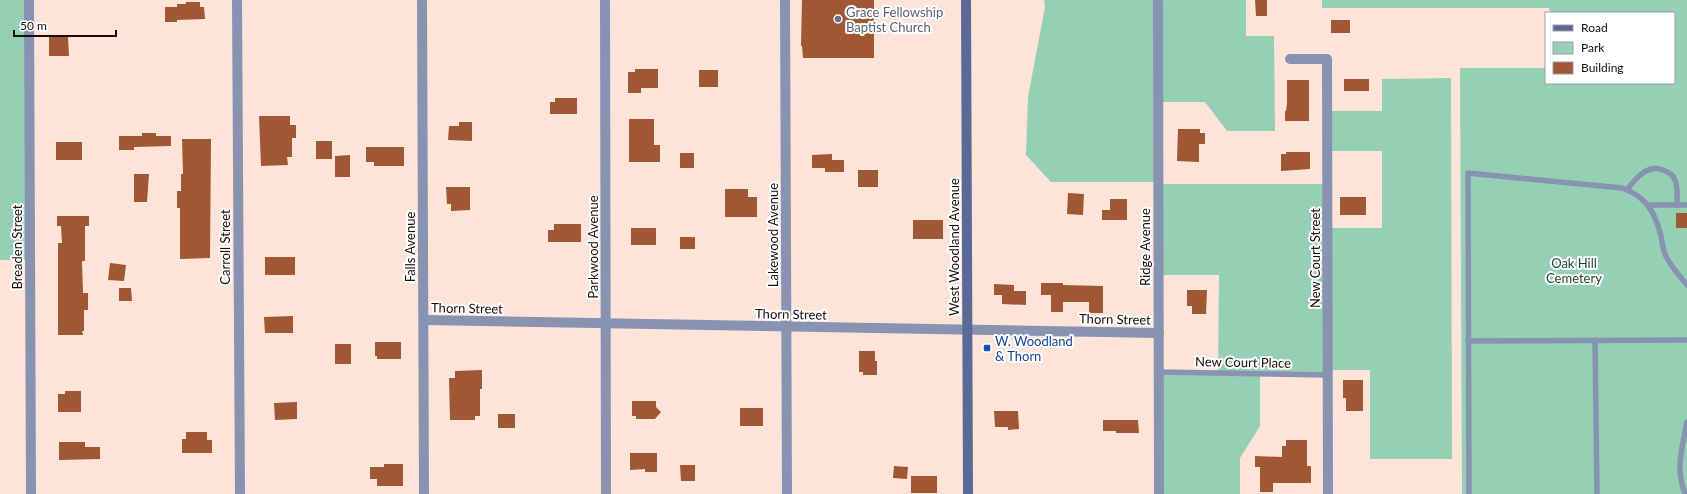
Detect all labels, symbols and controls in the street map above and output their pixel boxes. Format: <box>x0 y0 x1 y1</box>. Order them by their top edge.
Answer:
place label: Grace Fellowship Baptist Church <box>846 4 943 35</box>
scale bar <box>14 12 116 38</box>
legend <box>1545 12 1675 84</box>
marker: Grace Fellowship Baptist Church <box>833 14 843 24</box>
text: 50 m <box>20 18 47 33</box>
text: Road <box>1581 20 1608 35</box>
text: Park <box>1581 40 1605 55</box>
text: Building <box>1581 60 1624 75</box>
street label: West Woodland Avenue <box>946 178 962 316</box>
street label: Lakewood Avenue <box>765 183 781 287</box>
street label: Parkwood Avenue <box>585 195 601 299</box>
street label: Breaden Street <box>9 204 25 290</box>
street label: Ridge Avenue <box>1137 208 1153 286</box>
street label: New Court Street <box>1307 208 1323 308</box>
street label: Carroll Street <box>217 209 233 285</box>
street label: Falls Avenue <box>402 212 418 282</box>
park label: Oak Hill Cemetery <box>1546 255 1602 286</box>
street label: Thorn Street <box>431 299 503 317</box>
street label: Thorn Street <box>755 305 827 323</box>
street label: Thorn Street <box>1079 310 1151 328</box>
place label: W. Woodland & Thorn <box>995 333 1073 364</box>
marker: W. Woodland & Thorn <box>982 343 992 353</box>
street label: New Court Place <box>1195 353 1291 371</box>

